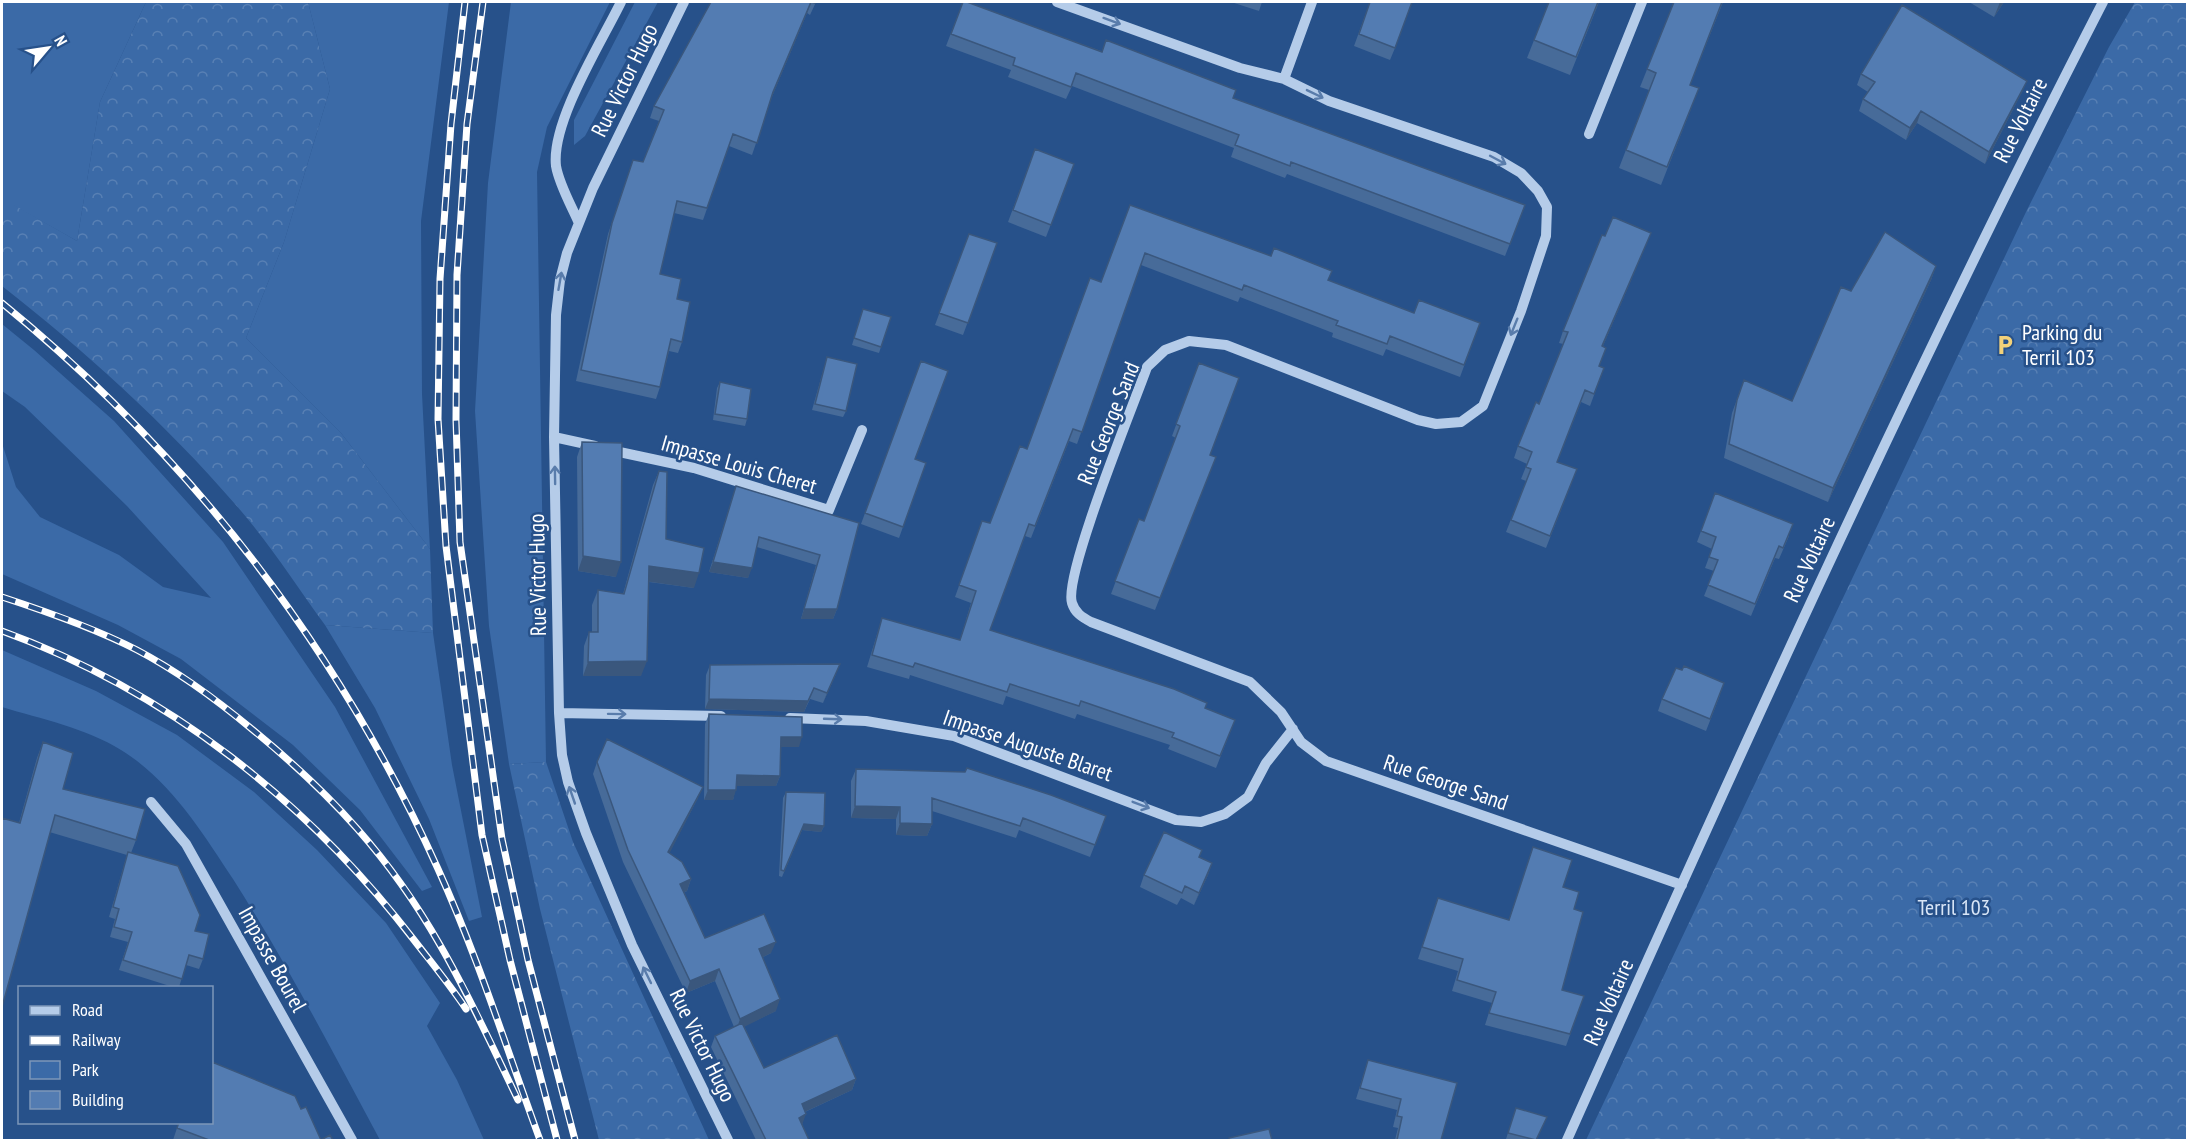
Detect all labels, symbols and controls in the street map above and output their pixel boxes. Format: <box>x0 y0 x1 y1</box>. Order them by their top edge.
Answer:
one-way arrow <box>1102 17 1120 28</box>
north arrow <box>18 18 78 78</box>
street label: Rue Victor Hugo <box>585 19 663 141</box>
text: N <box>50 32 72 49</box>
street label: Rue Voltaire <box>1987 73 2053 167</box>
one-way arrow <box>1305 89 1323 101</box>
one-way arrow <box>1489 154 1506 166</box>
one-way arrow <box>555 271 566 291</box>
one-way arrow <box>1508 317 1519 336</box>
place label: Parking du Terril 103 <box>2022 318 2102 371</box>
parking icon: Parking du Terril 103 <box>1993 333 2017 357</box>
street label: Rue George Sand <box>1071 358 1145 488</box>
street label: Impasse Louis Cheret <box>658 428 820 500</box>
one-way arrow <box>549 466 560 486</box>
street label: Rue Voltaire <box>1777 511 1841 607</box>
street label: Rue Victor Hugo <box>522 513 552 637</box>
street label: Impasse Auguste Blaret <box>940 703 1116 787</box>
one-way arrow <box>607 708 627 720</box>
one-way arrow <box>823 714 843 725</box>
street label: Rue George Sand <box>1380 748 1512 816</box>
one-way arrow <box>566 786 577 805</box>
one-way arrow <box>1131 800 1150 811</box>
park label: Terril 103 <box>1918 893 1990 921</box>
street label: Impasse Bourel <box>233 901 314 1017</box>
street label: Rue Voltaire <box>1577 954 1639 1050</box>
one-way arrow <box>641 966 652 984</box>
street label: Rue Victor Hugo <box>664 984 742 1106</box>
legend <box>18 986 213 1124</box>
text: Road <box>72 998 103 1021</box>
text: Railway <box>72 1028 121 1051</box>
text: Park <box>72 1058 99 1081</box>
text: Building <box>72 1088 124 1111</box>

